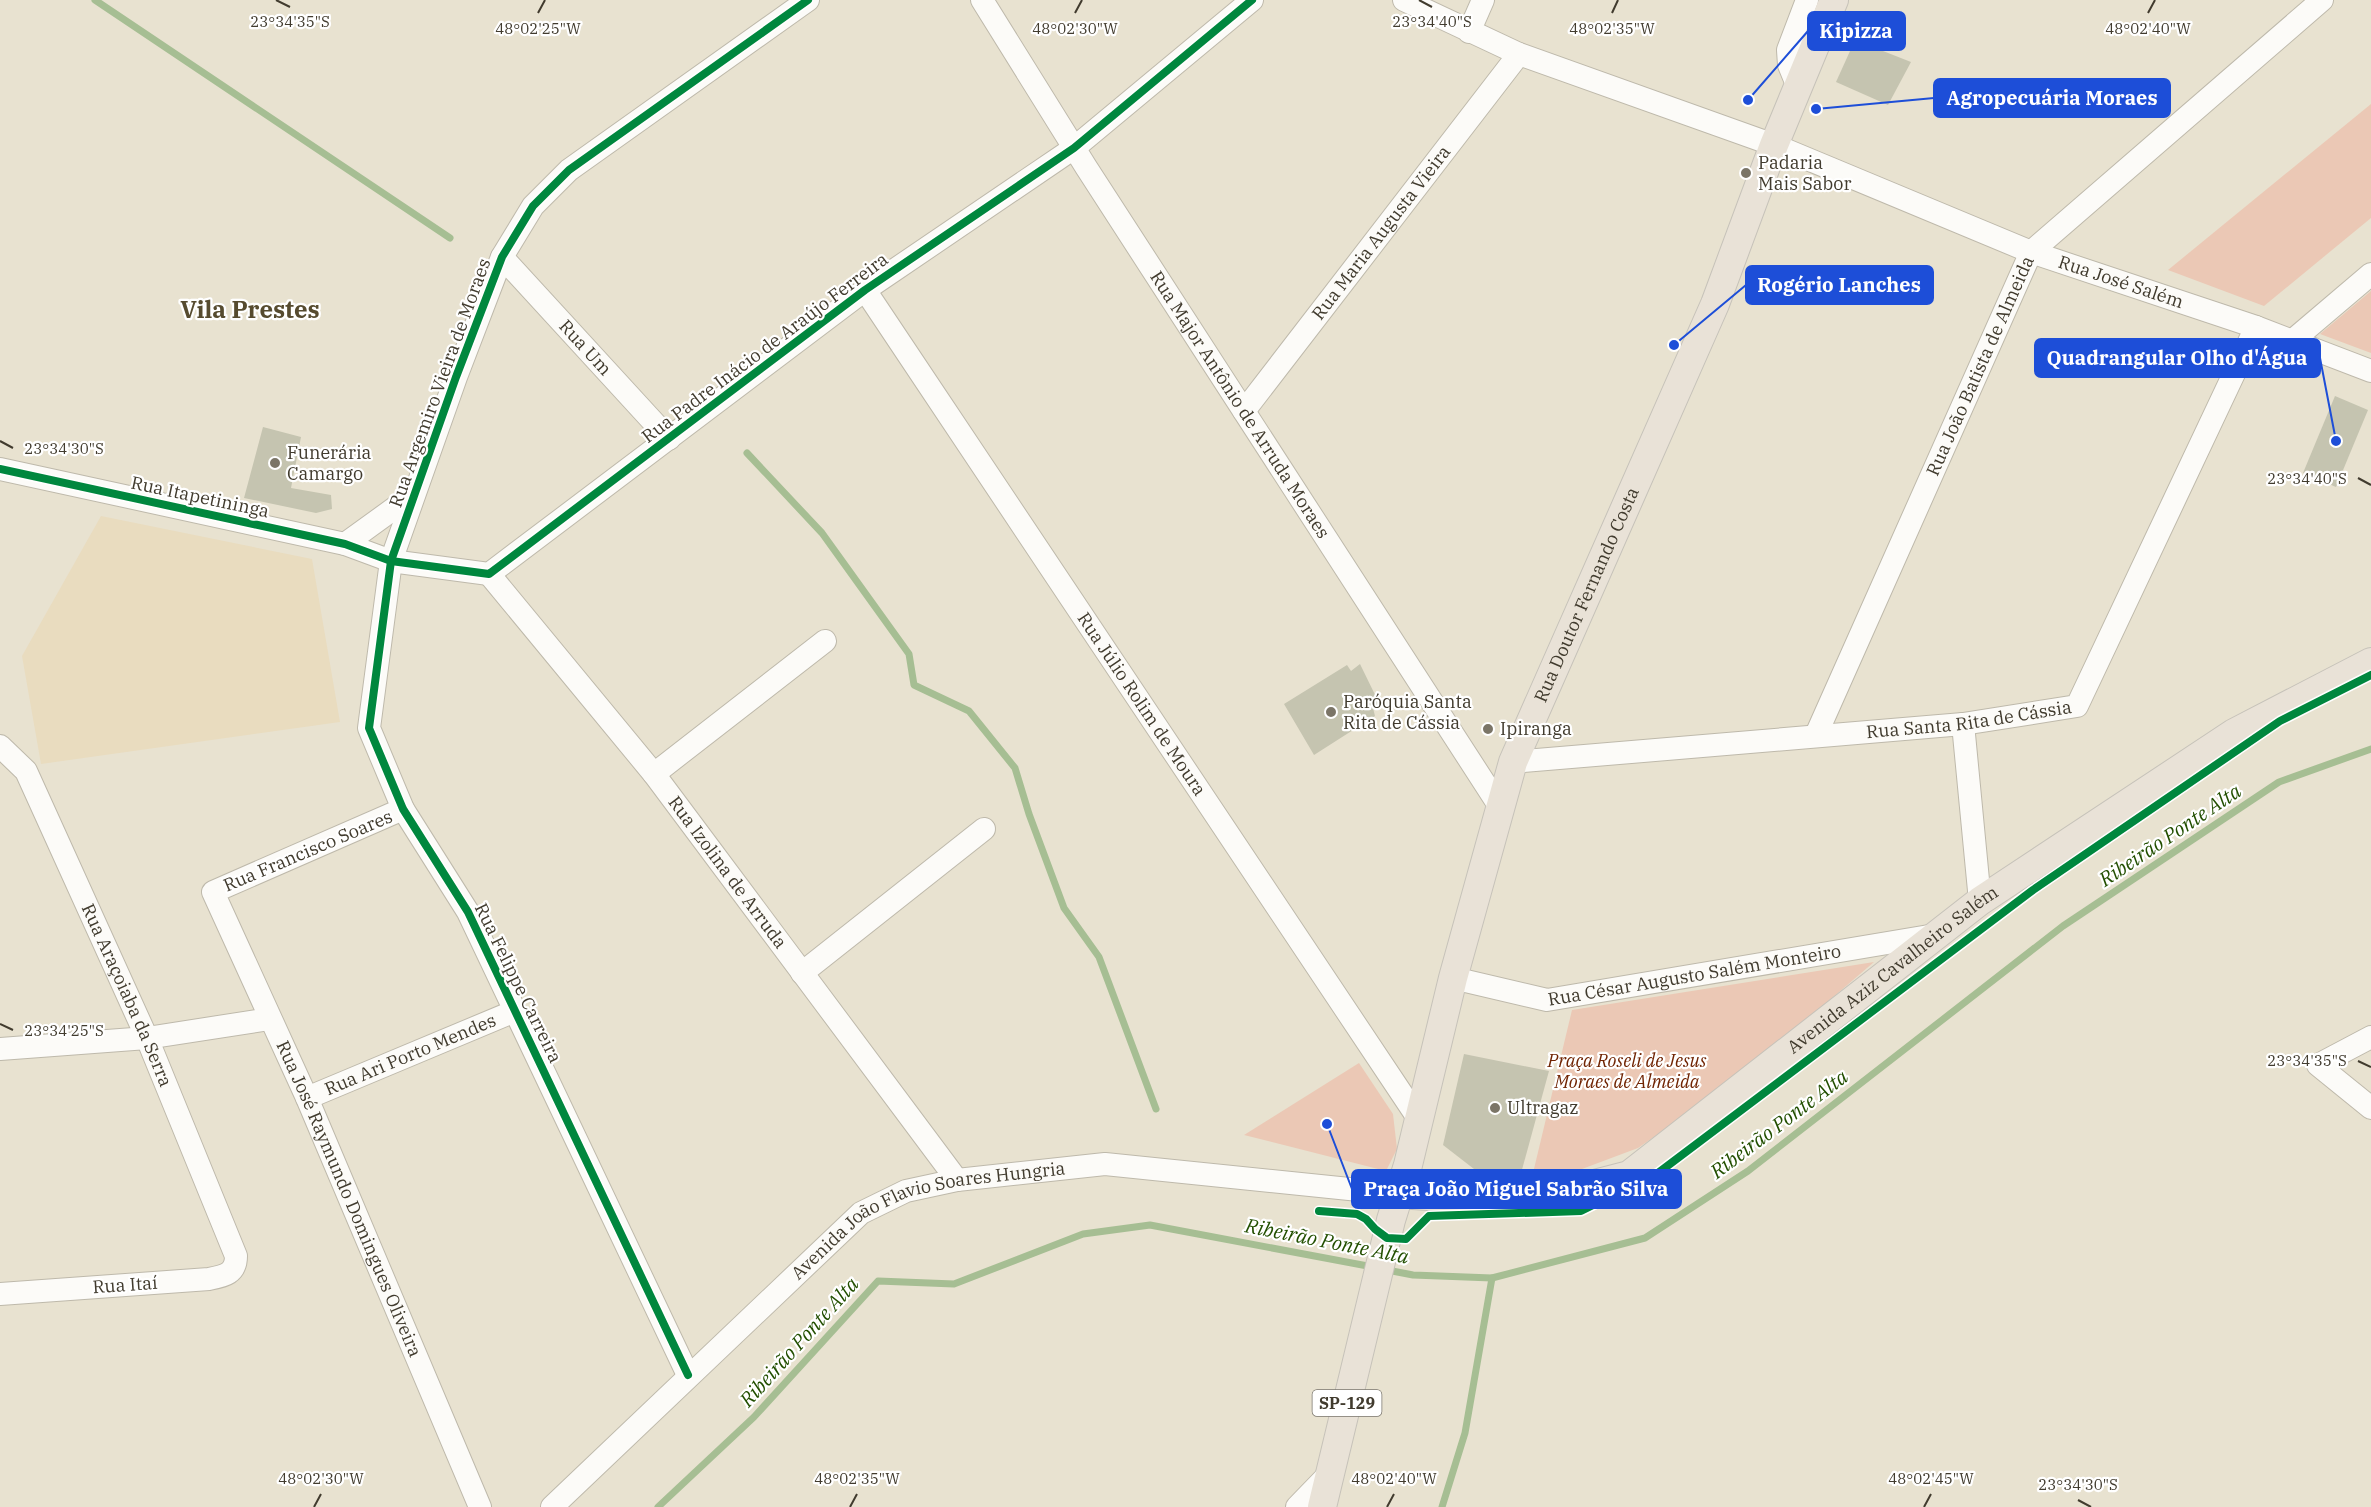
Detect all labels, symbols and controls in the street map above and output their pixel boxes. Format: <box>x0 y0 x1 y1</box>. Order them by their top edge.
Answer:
text: 23°34'35"S <box>250 12 330 31</box>
text: 23°34'40"S <box>1392 12 1472 31</box>
callout: Kipizza <box>1808 12 1905 50</box>
text: Kipizza <box>1819 17 1893 44</box>
text: 48°02'25"W <box>495 19 581 38</box>
text: 48°02'30"W <box>1032 19 1118 38</box>
text: 48°02'35"W <box>1569 19 1655 38</box>
text: 48°02'40"W <box>2105 19 2191 38</box>
callout: Agropecuária Moraes <box>1934 79 2170 117</box>
text: Agropecuária Moraes <box>1946 84 2158 111</box>
street label: Rua Maria Augusta Vieira <box>1307 141 1455 324</box>
place label: Padaria Mais Sabor <box>1758 151 1851 195</box>
marker: Padaria Mais Sabor <box>1739 166 1753 180</box>
street label: Rua Padre Inácio de Araújo Ferreira <box>637 247 893 448</box>
street label: Rua José Salém <box>2055 250 2187 313</box>
street label: Rua João Batista de Almeida <box>1921 252 2039 479</box>
street label: Rua Argemiro Vieira de Moraes <box>384 255 495 510</box>
street label: Rua Major Antônio de Arruda Moraes <box>1145 266 1335 543</box>
callout: Rogério Lanches <box>1746 266 1933 304</box>
text: Rogério Lanches <box>1757 271 1921 298</box>
district label: Vila Prestes <box>180 293 320 325</box>
street label: Rua Um <box>554 315 617 380</box>
callout: Quadrangular Olho d'Água <box>2035 339 2320 377</box>
text: Quadrangular Olho d'Água <box>2047 344 2307 371</box>
text: 23°34'30"S <box>24 439 104 458</box>
place label: Funerária Camargo <box>287 441 372 485</box>
marker: Funerária Camargo <box>268 456 282 470</box>
text: 23°34'40"S <box>2267 469 2347 488</box>
street label: Rua Itapetininga <box>129 471 271 522</box>
street label: Rua Doutor Fernando Costa <box>1529 483 1644 706</box>
street label: Rua Júlio Rolim de Moura <box>1072 608 1212 800</box>
place label: Paróquia Santa Rita de Cássia <box>1343 690 1472 734</box>
street label: Rua Santa Rita de Cássia <box>1865 695 2073 743</box>
marker: Paróquia Santa Rita de Cássia <box>1324 705 1338 719</box>
place label: Ipiranga <box>1500 717 1572 740</box>
marker: Ipiranga <box>1481 722 1495 736</box>
water label: Ribeirão Ponte Alta <box>2093 777 2246 893</box>
street label: Rua Izolina de Arruda <box>663 791 792 953</box>
street label: Rua Francisco Soares <box>220 804 396 897</box>
street label: Avenida Aziz Cavalheiro Salém <box>1782 880 2002 1058</box>
street label: Rua Felippe Carreira <box>470 899 567 1067</box>
street label: Rua Araçoiaba da Serra <box>77 900 178 1090</box>
street label: Rua César Augusto Salém Monteiro <box>1546 939 1843 1011</box>
street label: Rua Ari Porto Mendes <box>321 1008 499 1100</box>
text: 23°34'25"S <box>24 1021 104 1040</box>
street label: Rua José Raymundo Domingues Oliveira <box>271 1037 427 1360</box>
park label: Praça Roseli de Jesus Moraes de Almeida <box>1547 1049 1707 1093</box>
text: 23°34'35"S <box>2267 1051 2347 1070</box>
water label: Ribeirão Ponte Alta <box>1703 1063 1853 1185</box>
place label: Ultragaz <box>1507 1096 1578 1119</box>
marker: Ultragaz <box>1488 1101 1502 1115</box>
street label: Avenida João Flavio Soares Hungria <box>786 1156 1067 1284</box>
callout: Praça João Miguel Sabrão Silva <box>1352 1170 1681 1208</box>
text: Praça João Miguel Sabrão Silva <box>1364 1175 1668 1202</box>
water label: Ribeirão Ponte Alta <box>1242 1211 1411 1270</box>
street label: Rua Itaí <box>92 1271 159 1298</box>
water label: Ribeirão Ponte Alta <box>732 1271 864 1413</box>
road number: SP-129 <box>1312 1390 1382 1416</box>
text: 48°02'30"W <box>278 1469 364 1488</box>
text: 48°02'35"W <box>814 1469 900 1488</box>
text: 48°02'40"W <box>1351 1469 1437 1488</box>
text: 48°02'45"W <box>1888 1469 1974 1488</box>
text: 23°34'30"S <box>2038 1475 2118 1494</box>

